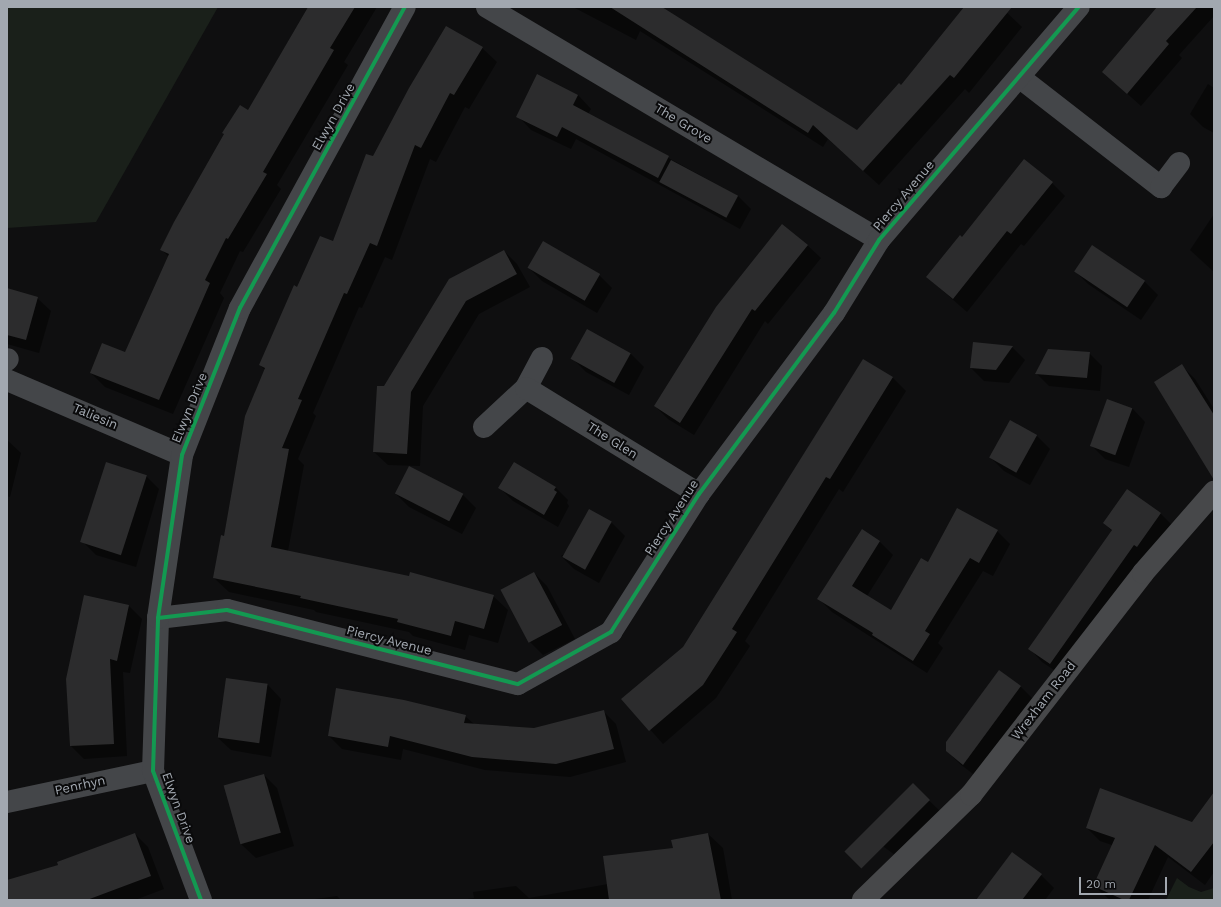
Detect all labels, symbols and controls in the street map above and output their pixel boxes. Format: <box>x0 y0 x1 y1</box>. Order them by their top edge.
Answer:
street label: Elwyn Drive <box>309 81 359 153</box>
street label: The Grove <box>651 101 715 147</box>
street label: Piercy Avenue <box>870 157 938 235</box>
street label: Elwyn Drive <box>169 371 211 445</box>
street label: Taliesin <box>70 401 120 433</box>
street label: The Glen <box>584 419 640 463</box>
street label: Piercy Avenue <box>641 477 703 559</box>
street label: Piercy Avenue <box>344 623 434 659</box>
street label: Wrexham Road <box>1008 659 1080 743</box>
street label: Elwyn Drive <box>158 770 198 846</box>
street label: Penrhyn <box>53 773 107 799</box>
scale bar <box>1081 869 1169 895</box>
text: 20 m <box>1086 877 1116 891</box>

